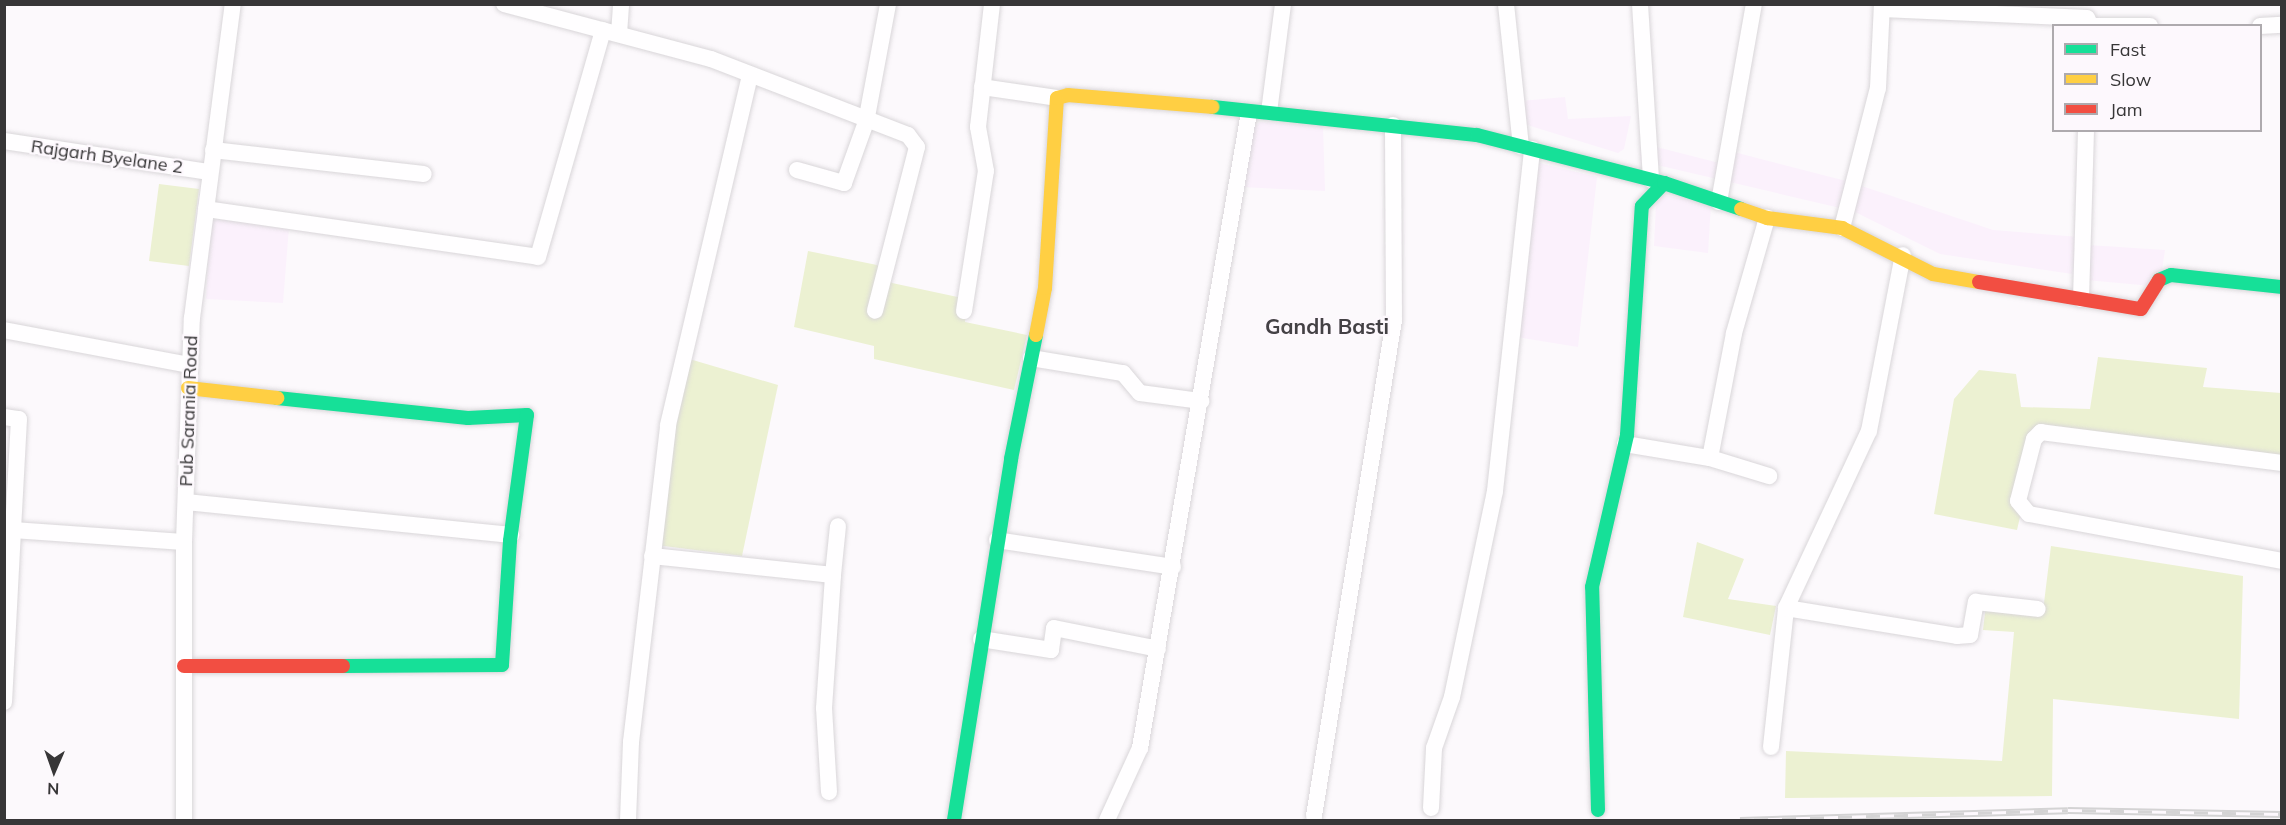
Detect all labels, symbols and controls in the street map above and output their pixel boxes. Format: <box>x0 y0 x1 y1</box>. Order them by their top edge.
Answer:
legend <box>2052 24 2262 132</box>
text: Fast <box>2110 38 2146 61</box>
text: Slow <box>2110 68 2151 91</box>
text: Jam <box>2110 98 2143 121</box>
street label: Rajgarh Byelane 2 <box>30 136 184 178</box>
district label: Gandh Basti <box>1265 313 1389 339</box>
street label: Pub Sarania Road <box>176 335 202 487</box>
north arrow <box>24 741 84 801</box>
text: N <box>47 779 60 799</box>

